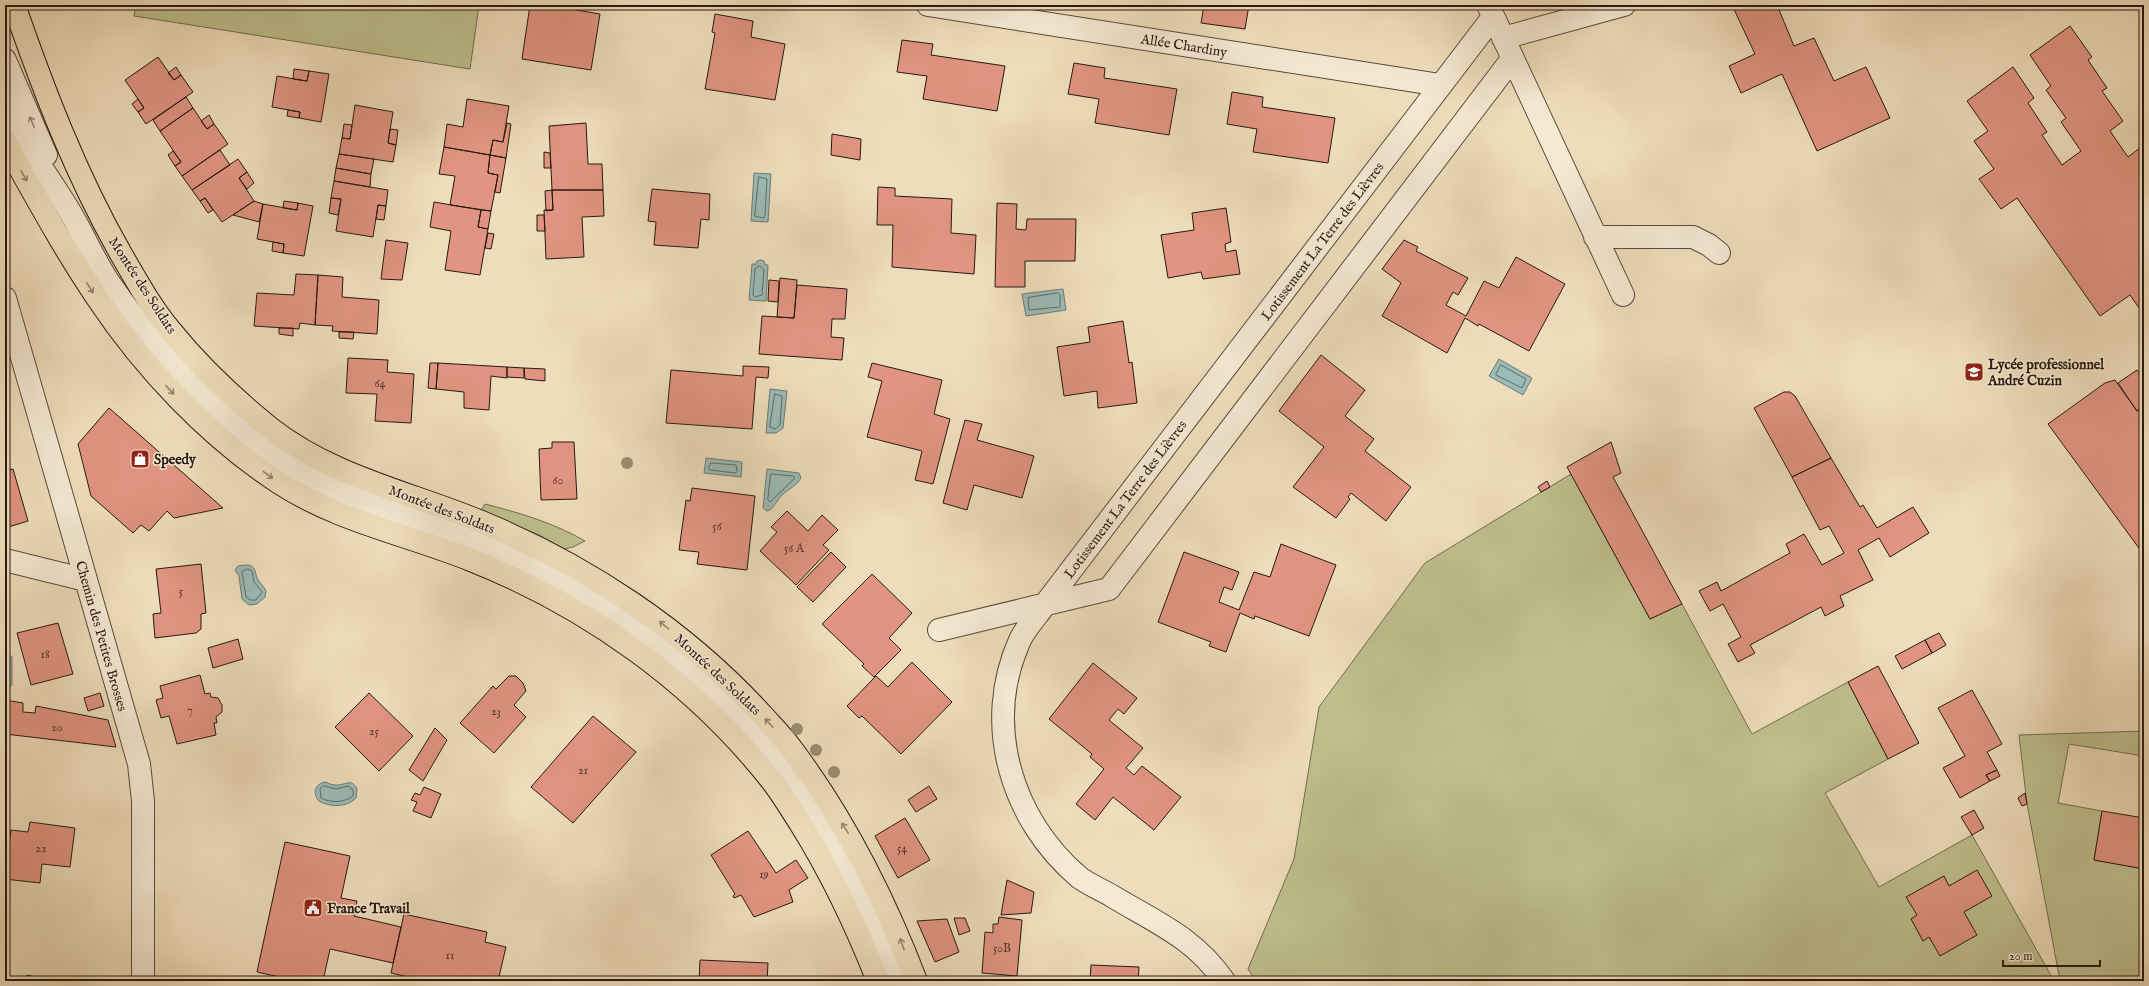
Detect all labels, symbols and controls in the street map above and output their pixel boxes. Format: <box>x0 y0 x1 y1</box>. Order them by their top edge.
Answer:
street label: Allée Chardiny <box>1138 30 1228 62</box>
one-way arrow <box>28 116 35 128</box>
street label: Lotissement La Terre des Lièvres <box>1257 159 1388 324</box>
one-way arrow <box>21 170 29 182</box>
street label: Montée des Soldats <box>104 234 180 338</box>
one-way arrow <box>87 282 95 294</box>
place label: Lycée professionnel André Cuzin <box>1987 356 2105 390</box>
school or university icon: Lycée professionnel André Cuzin <box>1963 361 1985 383</box>
house number: 64 <box>375 376 386 391</box>
one-way arrow <box>166 385 175 395</box>
street label: Lotissement La Terre des Lièvres <box>1060 417 1191 582</box>
shop icon: Speedy <box>129 448 151 470</box>
place label: Speedy <box>154 451 197 469</box>
one-way arrow <box>263 471 274 479</box>
house number: 60 <box>553 473 564 488</box>
street label: Montée des Soldats <box>386 481 497 538</box>
house number: 56 <box>712 519 723 534</box>
house number: 56 A <box>784 541 805 556</box>
street label: Chemin des Petites Brosses <box>71 559 131 714</box>
house number: 5 <box>179 584 184 599</box>
one-way arrow <box>658 620 669 629</box>
street label: Montée des Soldats <box>670 630 765 720</box>
house number: 18 <box>40 647 50 662</box>
house number: 7 <box>187 703 193 718</box>
house number: 23 <box>491 704 501 719</box>
one-way arrow <box>765 718 774 728</box>
house number: 20 <box>51 720 63 735</box>
house number: 25 <box>369 724 380 739</box>
house number: 21 <box>578 763 588 778</box>
one-way arrow <box>840 822 848 834</box>
house number: 22 <box>35 841 47 856</box>
house number: 54 <box>897 841 907 856</box>
house number: 19 <box>759 867 769 882</box>
public building icon: France Travail <box>302 897 324 919</box>
place label: France Travail <box>327 900 411 918</box>
one-way arrow <box>898 938 905 951</box>
house number: 50B <box>993 941 1011 956</box>
scale bar <box>2003 942 2100 968</box>
house number: 11 <box>446 948 454 963</box>
text: 20 m <box>2009 949 2032 964</box>

